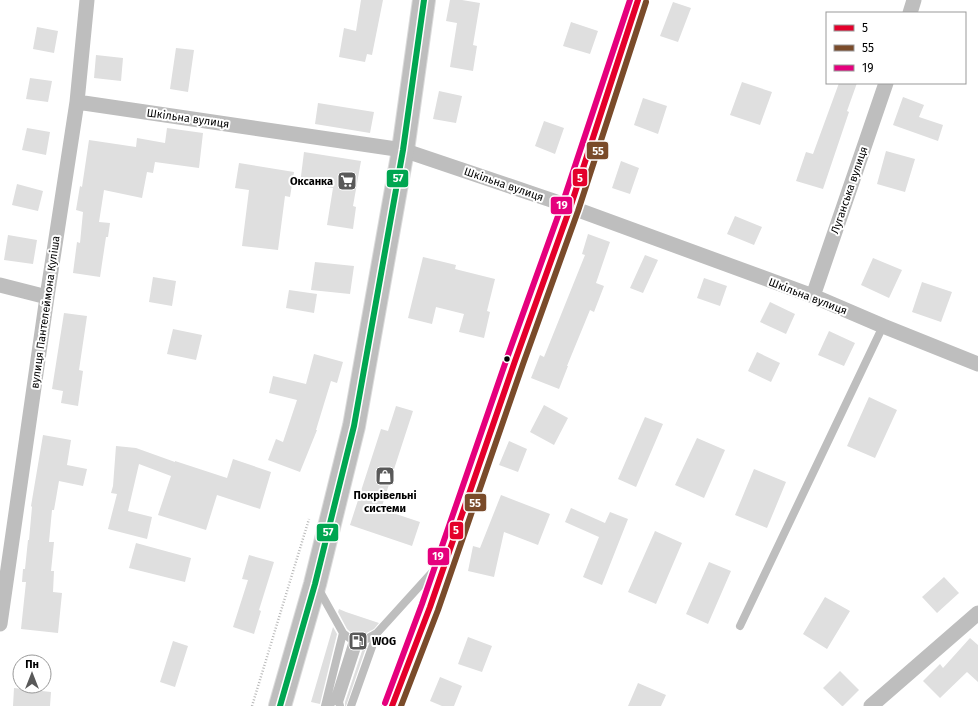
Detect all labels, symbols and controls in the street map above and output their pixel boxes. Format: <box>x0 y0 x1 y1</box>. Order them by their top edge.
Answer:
legend <box>826 12 966 84</box>
text: 5 <box>862 21 868 35</box>
text: 55 <box>862 41 874 55</box>
text: 19 <box>862 61 874 75</box>
street label: Шкільна вулиця <box>146 106 230 131</box>
line badge: 55 <box>586 141 609 160</box>
text: 55 <box>592 145 604 158</box>
street label: Луганська вулиця <box>828 145 871 236</box>
street label: Шкільна вулиця <box>462 165 545 204</box>
line badge: 5 <box>572 168 588 187</box>
line badge: 57 <box>386 169 409 188</box>
supermarket icon: Оксанка <box>336 170 358 192</box>
text: 57 <box>393 172 403 185</box>
text: 5 <box>577 172 583 185</box>
place label: Оксанка <box>290 175 333 188</box>
line badge: 19 <box>550 196 573 215</box>
text: 19 <box>556 199 568 212</box>
street label: вулиця Пантелеймона Куліша <box>28 235 63 389</box>
street label: Шкільна вулиця <box>767 275 849 317</box>
unlabelled marker <box>502 354 512 364</box>
shop icon: Покрівельні системи <box>374 465 396 487</box>
place label: Покрівельні системи <box>354 489 417 515</box>
line badge: 55 <box>464 493 487 512</box>
text: 55 <box>469 497 481 510</box>
line badge: 5 <box>449 521 464 540</box>
line badge: 57 <box>316 523 339 542</box>
text: 5 <box>453 524 459 537</box>
text: 57 <box>323 526 333 539</box>
line badge: 19 <box>427 547 450 566</box>
text: 19 <box>432 550 444 563</box>
fuel station icon: WOG <box>347 630 369 652</box>
place label: WOG <box>372 635 396 648</box>
north arrow <box>12 654 52 694</box>
text: Пн <box>25 658 39 671</box>

